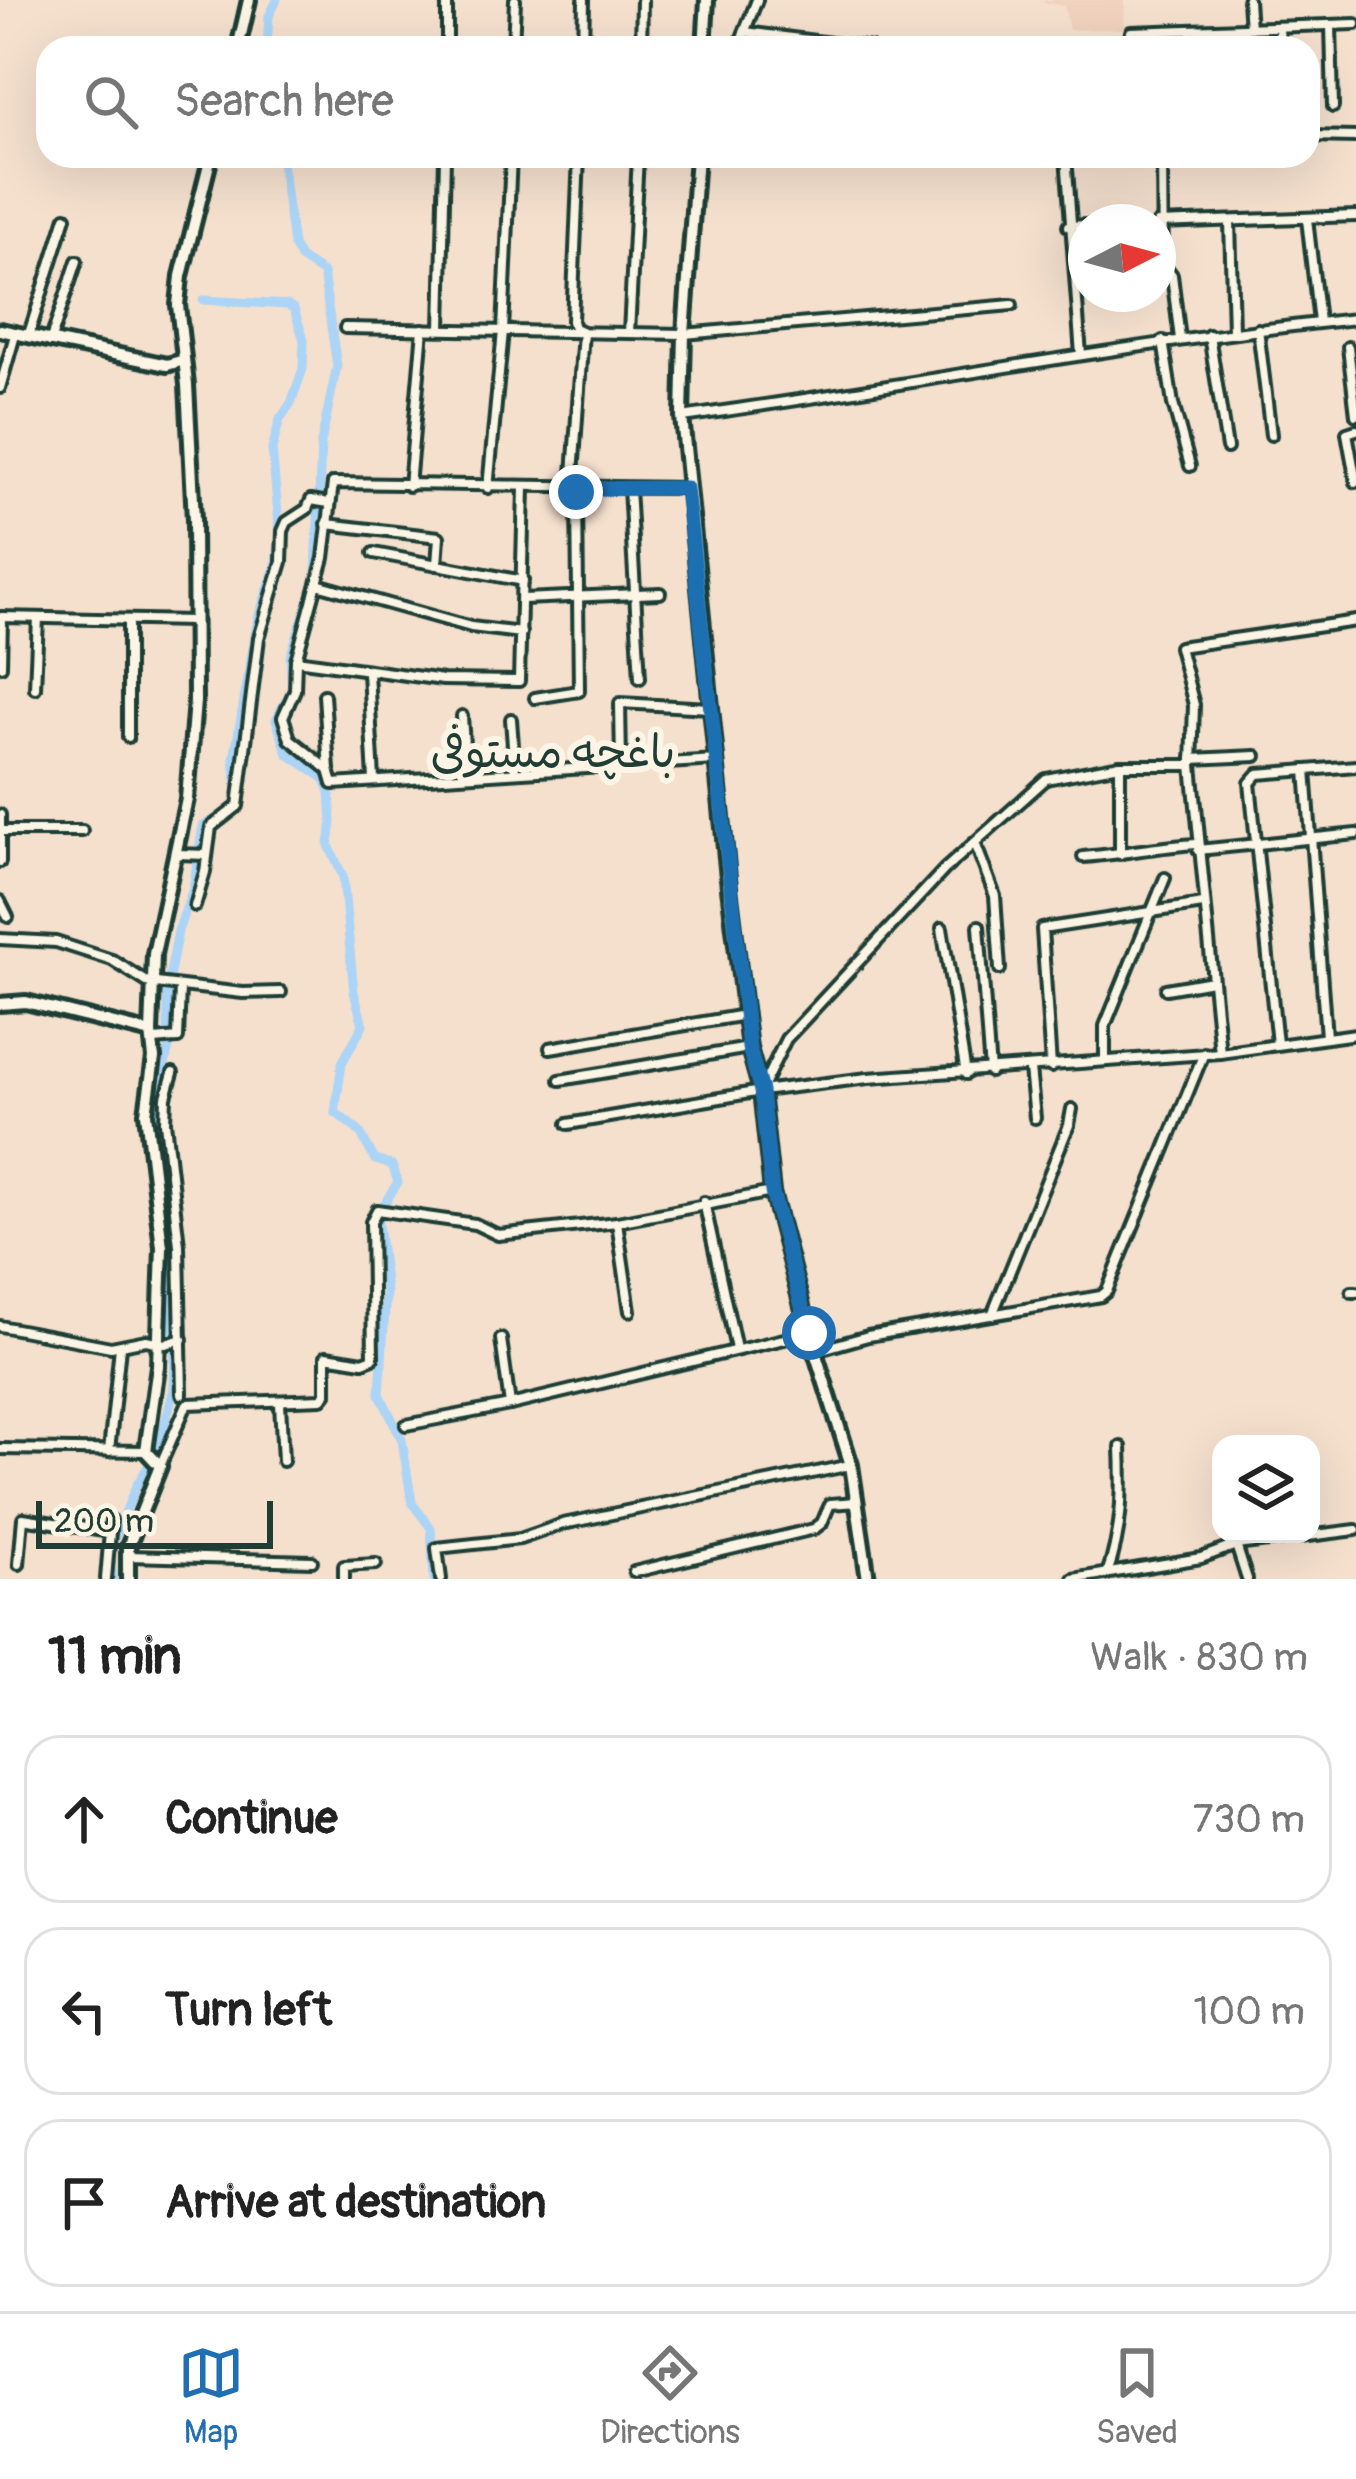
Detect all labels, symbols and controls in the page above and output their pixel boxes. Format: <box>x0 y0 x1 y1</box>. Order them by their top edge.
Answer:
search box <box>36 36 1320 168</box>
icon: search <box>78 69 144 135</box>
text: Search here <box>174 74 394 130</box>
north arrow <box>1068 204 1176 312</box>
route end <box>549 465 603 519</box>
district label: باغچه مستوفی <box>431 724 675 781</box>
route start <box>782 1306 836 1360</box>
map controls <box>1212 1435 1320 1543</box>
button: layers <box>1212 1435 1320 1543</box>
scale bar <box>36 1495 273 1548</box>
text: 200 m <box>54 1501 154 1542</box>
text: 11 min <box>48 1625 182 1689</box>
text: Walk · 830 m <box>1090 1633 1308 1682</box>
icon: ahead <box>51 1786 117 1852</box>
text: Continue <box>165 1791 338 1847</box>
text: 730 m <box>1193 1795 1305 1844</box>
icon: left <box>51 1978 117 2044</box>
text: Turn left <box>165 1983 332 2039</box>
text: 100 m <box>1193 1987 1305 2036</box>
icon: arrive <box>51 2170 117 2236</box>
text: Arrive at destination <box>165 2175 546 2231</box>
tab: Map <box>178 2340 244 2453</box>
tab: Directions <box>600 2340 740 2453</box>
tab: Saved <box>1096 2340 1178 2453</box>

